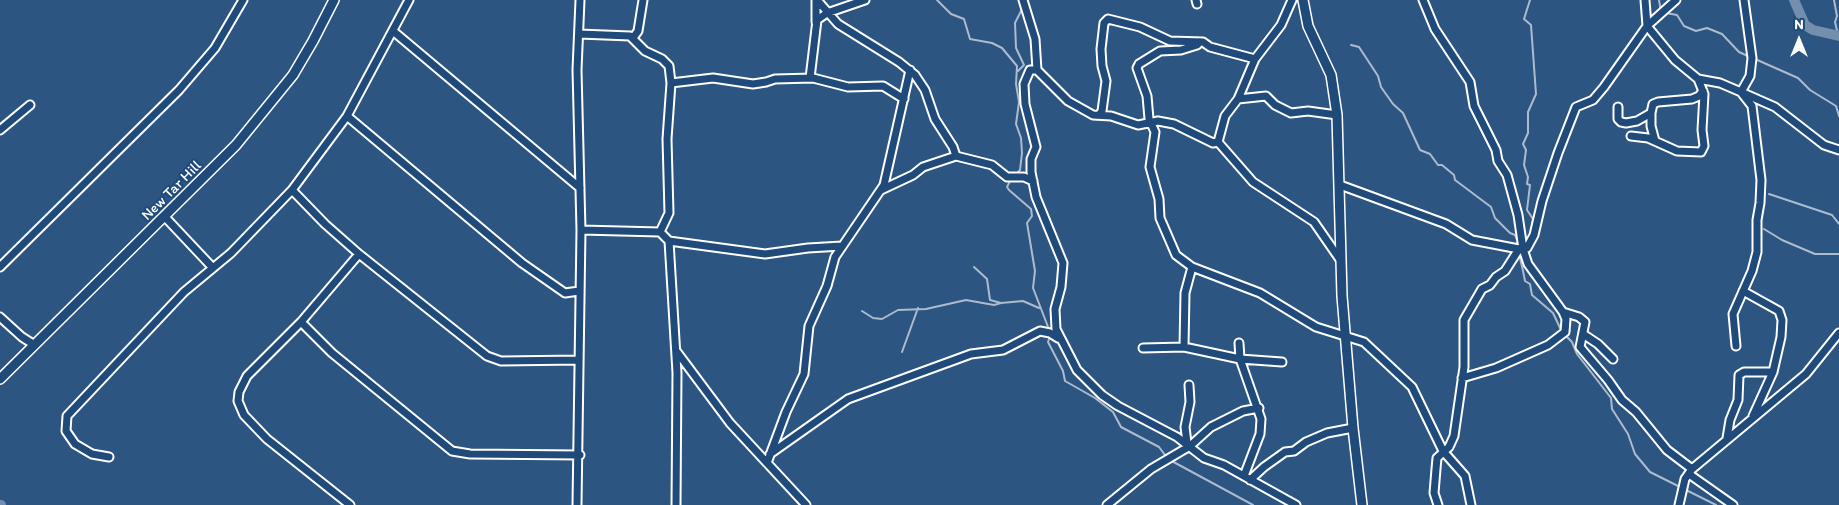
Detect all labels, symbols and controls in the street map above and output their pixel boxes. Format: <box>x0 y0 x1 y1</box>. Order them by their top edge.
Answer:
north arrow <box>1774 15 1824 65</box>
text: N <box>1794 16 1804 33</box>
street label: New Tar Hill <box>138 157 206 225</box>

